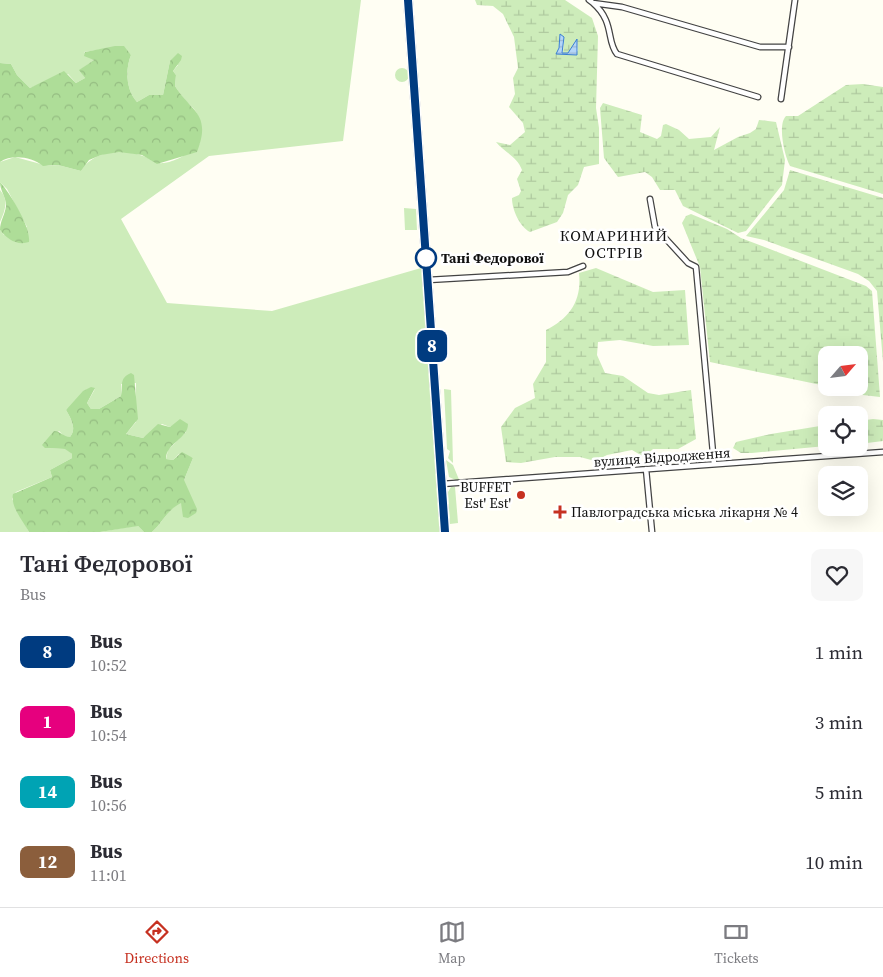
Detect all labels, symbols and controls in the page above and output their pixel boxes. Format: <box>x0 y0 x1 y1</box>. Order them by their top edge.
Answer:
district label: КОМАРИНИЙ ОСТРІВ <box>560 225 668 263</box>
marker: Тані Федорової <box>415 247 437 269</box>
place label: Тані Федорової <box>441 248 544 268</box>
line badge: 8 <box>416 330 448 362</box>
text: 8 <box>427 333 437 358</box>
north arrow <box>818 346 868 396</box>
map controls <box>818 346 868 516</box>
button: locate <box>818 406 868 456</box>
street label: вулиця Відродження <box>593 442 731 472</box>
button: layers <box>818 466 868 516</box>
place label: BUFFET Est' Est' <box>460 477 512 513</box>
marker: BUFFET Est' Est' <box>515 489 527 501</box>
place label: Павлоградська міська лікарня № 4 <box>571 502 798 522</box>
marker: Павлоградська міська лікарня № 4 <box>553 505 567 519</box>
text: Тані Федорової <box>20 547 192 580</box>
button: heart <box>811 549 863 601</box>
text: Bus <box>20 583 46 605</box>
text: Bus <box>90 628 122 654</box>
text: 8 <box>43 639 52 664</box>
text: 1 min <box>815 639 863 665</box>
text: 10:52 <box>90 654 127 676</box>
text: Bus <box>90 698 122 724</box>
text: 1 <box>43 709 52 734</box>
text: 3 min <box>815 709 863 735</box>
text: 10:54 <box>90 724 127 746</box>
text: Bus <box>90 768 122 794</box>
text: 14 <box>38 779 57 804</box>
text: 5 min <box>815 779 863 805</box>
text: 10:56 <box>90 794 127 816</box>
text: Bus <box>90 838 122 864</box>
text: 12 <box>38 849 57 874</box>
text: 10 min <box>805 849 863 875</box>
text: 11:01 <box>90 864 127 886</box>
tab: Directions <box>124 918 189 968</box>
tab: Map <box>438 918 466 968</box>
tab: Tickets <box>714 918 759 968</box>

